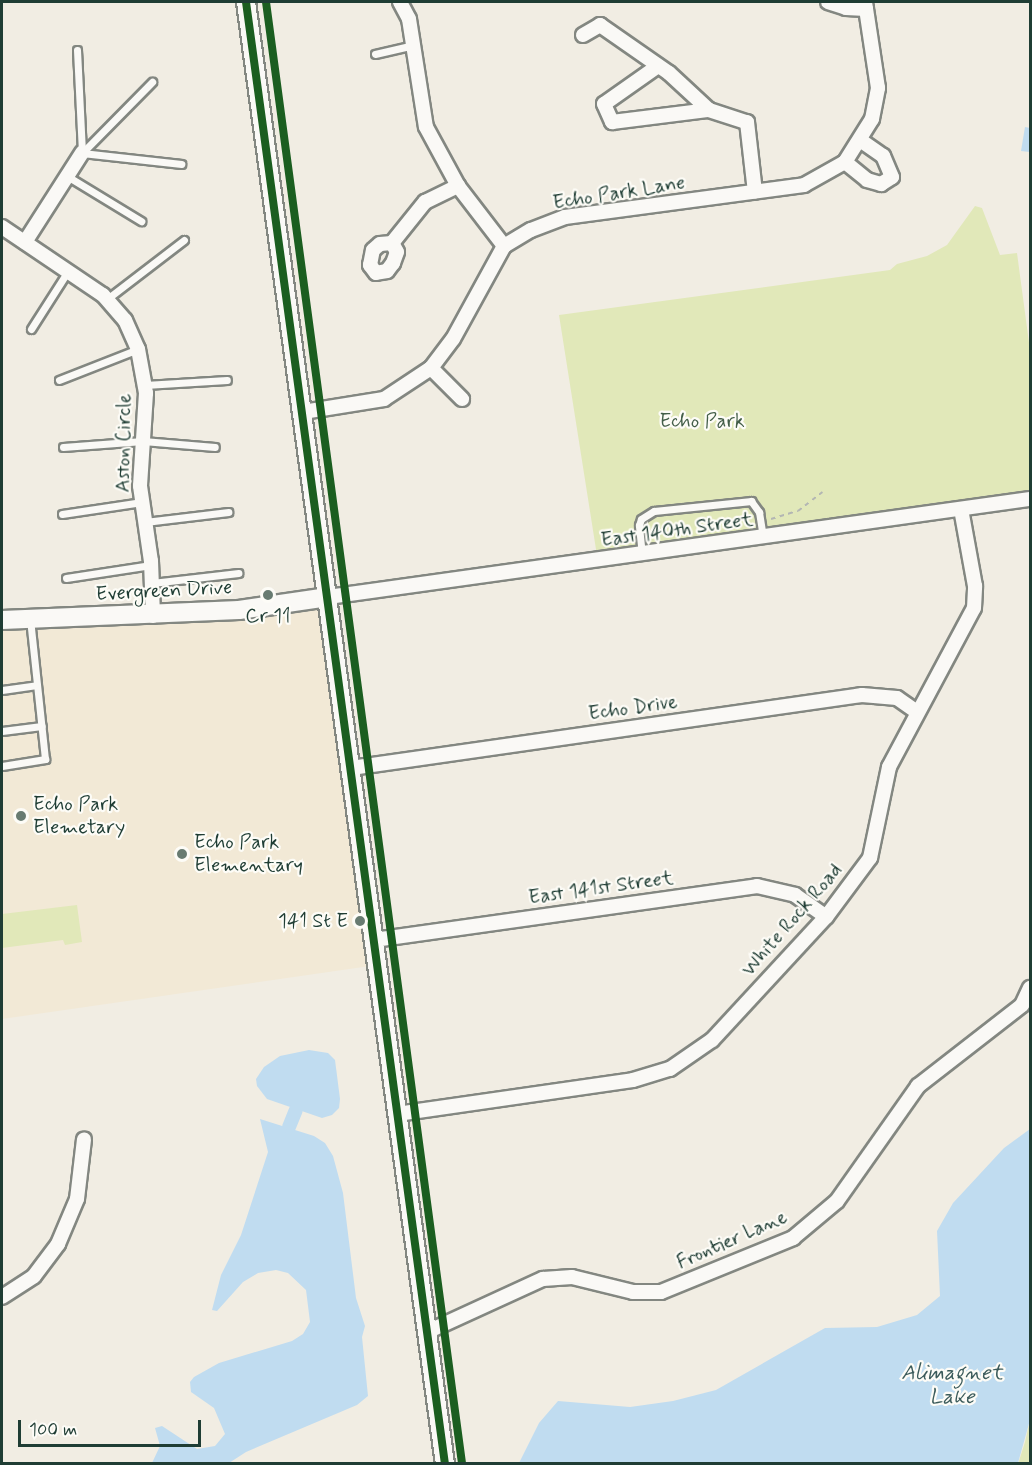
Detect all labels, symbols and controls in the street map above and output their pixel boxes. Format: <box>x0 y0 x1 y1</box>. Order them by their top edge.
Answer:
street label: Echo Park Lane <box>551 171 687 215</box>
street label: Aston Circle <box>111 393 137 493</box>
park label: Echo Park <box>659 409 745 433</box>
street label: East 140th Street <box>599 507 755 553</box>
street label: Evergreen Drive <box>96 575 232 607</box>
marker: Cr 11 <box>261 588 275 602</box>
place label: Cr 11 <box>245 604 291 628</box>
street label: Echo Drive <box>587 690 679 726</box>
place label: Echo Park Elemetary <box>33 792 125 839</box>
marker: Echo Park Elemetary <box>14 809 28 823</box>
place label: Echo Park Elementary <box>194 831 303 878</box>
marker: Echo Park Elementary <box>175 847 189 861</box>
street label: White Rock Road <box>736 858 848 982</box>
street label: East 141st Street <box>527 866 675 910</box>
place label: 141 St E <box>278 909 348 933</box>
marker: 141 St E <box>353 914 367 928</box>
street label: Frontier Lane <box>674 1205 790 1275</box>
water label: Alimagnet Lake <box>901 1360 1003 1410</box>
scale bar <box>21 1408 204 1446</box>
text: 100 m <box>29 1418 77 1442</box>

